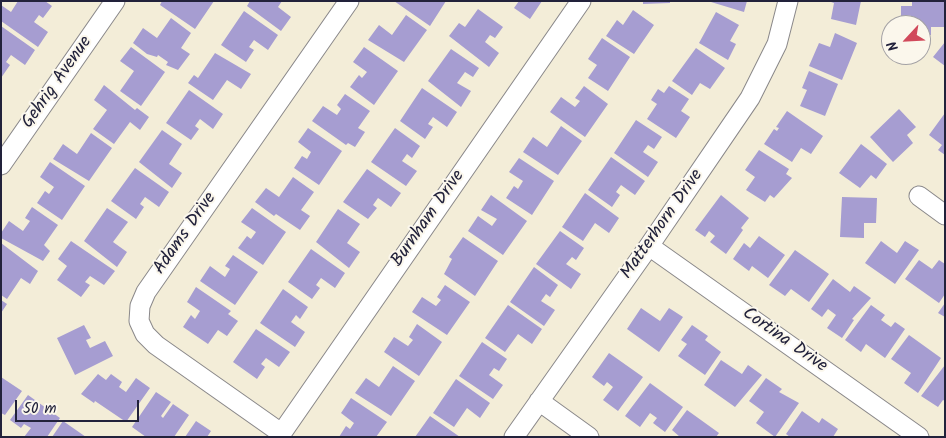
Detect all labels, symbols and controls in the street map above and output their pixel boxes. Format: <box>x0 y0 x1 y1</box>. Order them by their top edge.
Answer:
north arrow <box>881 15 931 65</box>
street label: Gehrig Avenue <box>18 33 98 133</box>
text: N <box>881 37 905 55</box>
street label: Matterhorn Drive <box>617 166 709 284</box>
street label: Burnham Drive <box>388 167 470 271</box>
street label: Adams Drive <box>150 189 222 279</box>
street label: Cortina Drive <box>737 304 831 378</box>
scale bar <box>18 390 141 422</box>
text: 50 m <box>23 397 57 421</box>

